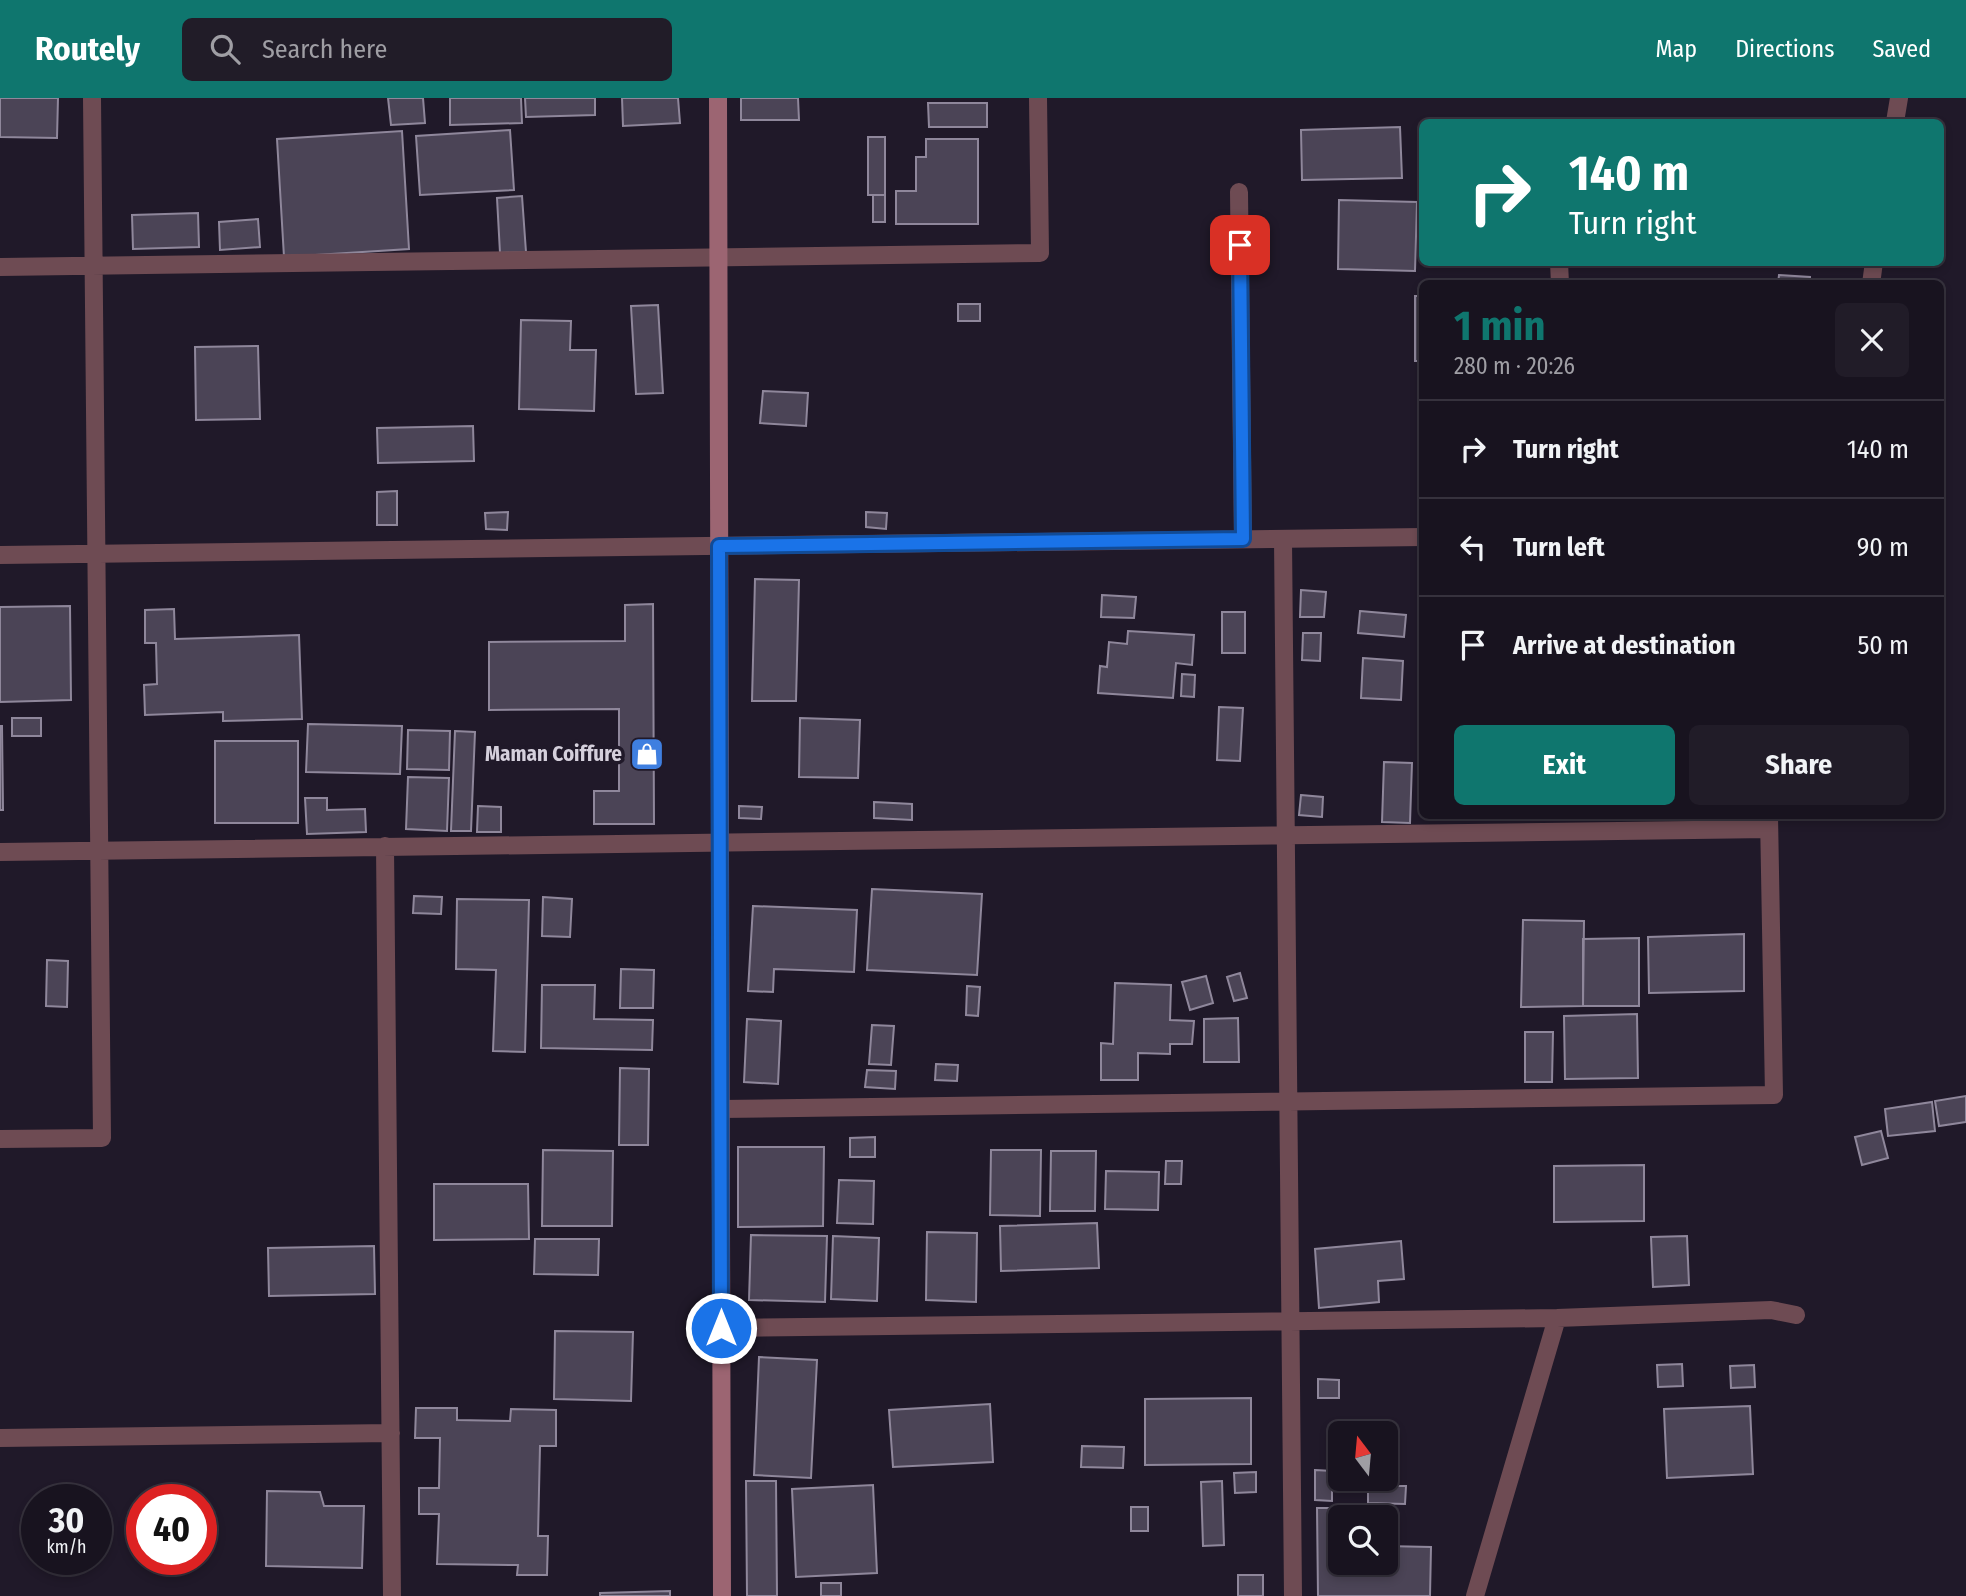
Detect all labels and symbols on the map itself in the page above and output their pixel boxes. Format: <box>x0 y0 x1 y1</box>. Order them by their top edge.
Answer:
pin <box>1210 215 1270 275</box>
shop icon: Maman Coiffure <box>628 735 666 773</box>
place label: Maman Coiffure <box>485 741 622 767</box>
position arrow <box>684 1291 758 1365</box>
north arrow <box>1328 1421 1398 1491</box>
speed limit sign: 40 <box>126 1484 217 1575</box>

